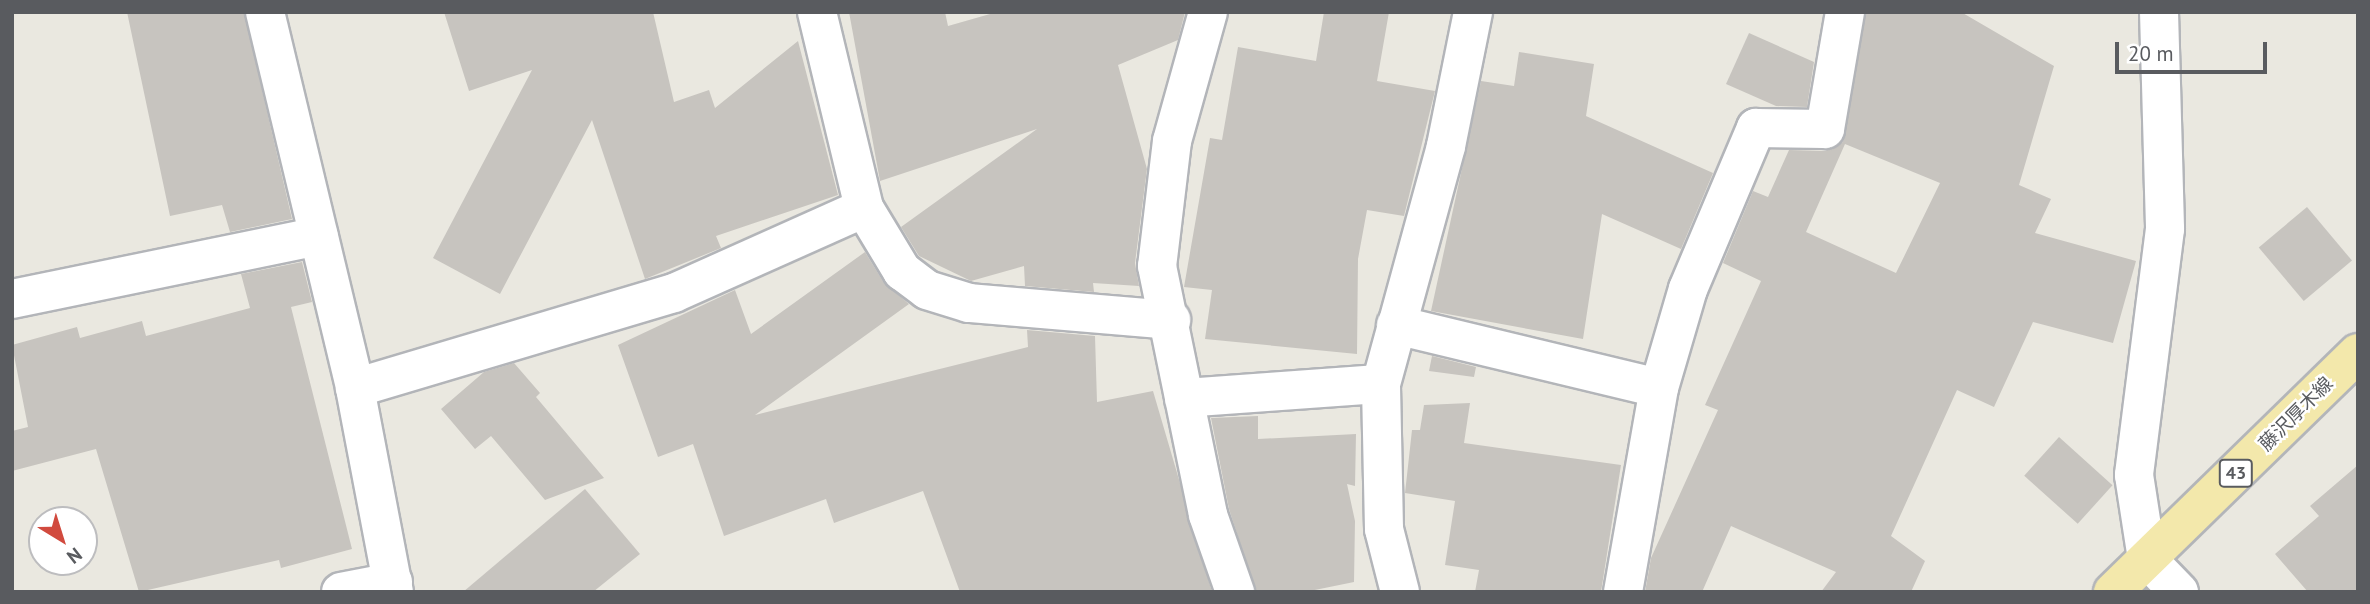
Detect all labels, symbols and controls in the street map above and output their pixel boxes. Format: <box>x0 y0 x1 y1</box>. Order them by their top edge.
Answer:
scale bar <box>2118 28 2270 72</box>
text: 20 m <box>2128 40 2174 67</box>
street label: 藤沢厚木線 <box>2254 372 2338 456</box>
road number: 43 <box>2218 458 2254 488</box>
north arrow <box>28 506 98 576</box>
text: N <box>62 543 87 569</box>

